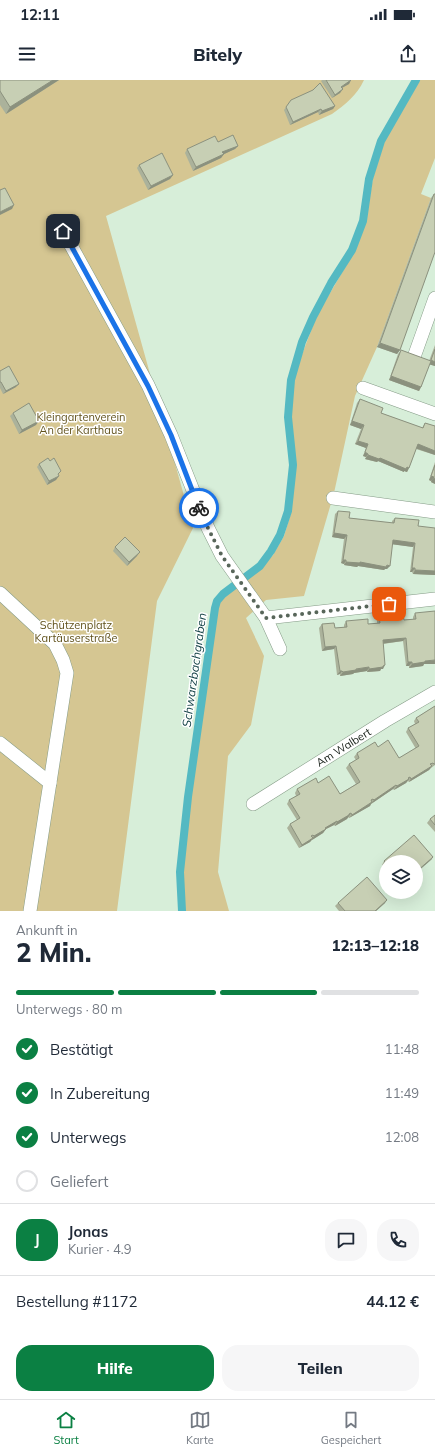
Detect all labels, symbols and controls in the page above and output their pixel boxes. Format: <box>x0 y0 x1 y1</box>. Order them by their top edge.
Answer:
text: 12:11 <box>20 5 60 24</box>
icon: menu <box>16 43 38 65</box>
text: Bitely <box>193 43 242 66</box>
icon: share <box>397 43 419 65</box>
pin <box>46 214 80 248</box>
icon: home <box>52 220 74 242</box>
park label: Kleingartenverein An der Karthaus <box>36 410 126 437</box>
courier <box>179 488 219 528</box>
icon: bike <box>188 497 210 519</box>
pin <box>372 587 406 621</box>
icon: bag <box>378 593 400 615</box>
water label: Schwarzbachgraben <box>179 612 209 728</box>
park label: Schützenplatz Kartäuserstraße <box>35 618 117 645</box>
street label: Am Walbert <box>314 724 374 770</box>
map controls <box>379 855 423 899</box>
button: layers <box>379 855 423 899</box>
text: Ankunft in <box>16 922 78 938</box>
text: 2 Min. <box>16 936 92 969</box>
text: 12:13–12:18 <box>332 936 419 955</box>
text: Unterwegs · 80 m <box>16 1001 123 1017</box>
icon: check <box>16 1038 38 1060</box>
text: Bestätigt <box>50 1040 113 1059</box>
text: 11:48 <box>385 1041 419 1057</box>
icon: check <box>16 1082 38 1104</box>
text: In Zubereitung <box>50 1084 150 1103</box>
text: 11:49 <box>385 1085 419 1101</box>
icon: check <box>16 1126 38 1148</box>
text: Unterwegs <box>50 1128 127 1147</box>
text: 12:08 <box>385 1129 419 1145</box>
text: Geliefert <box>50 1172 109 1191</box>
button: chat <box>325 1219 367 1261</box>
button: phone <box>377 1219 419 1261</box>
text: Jonas <box>68 1222 108 1241</box>
text: J <box>34 1230 40 1249</box>
text: Kurier · 4.9 <box>68 1241 132 1257</box>
text: Bestellung #1172 <box>16 1292 138 1311</box>
text: 44.12 € <box>366 1292 419 1311</box>
button: Hilfe <box>16 1345 214 1391</box>
button: Teilen <box>222 1345 419 1391</box>
tab: Start <box>54 1409 79 1447</box>
tab: Karte <box>186 1409 214 1447</box>
tab: Gespeichert <box>321 1409 381 1447</box>

